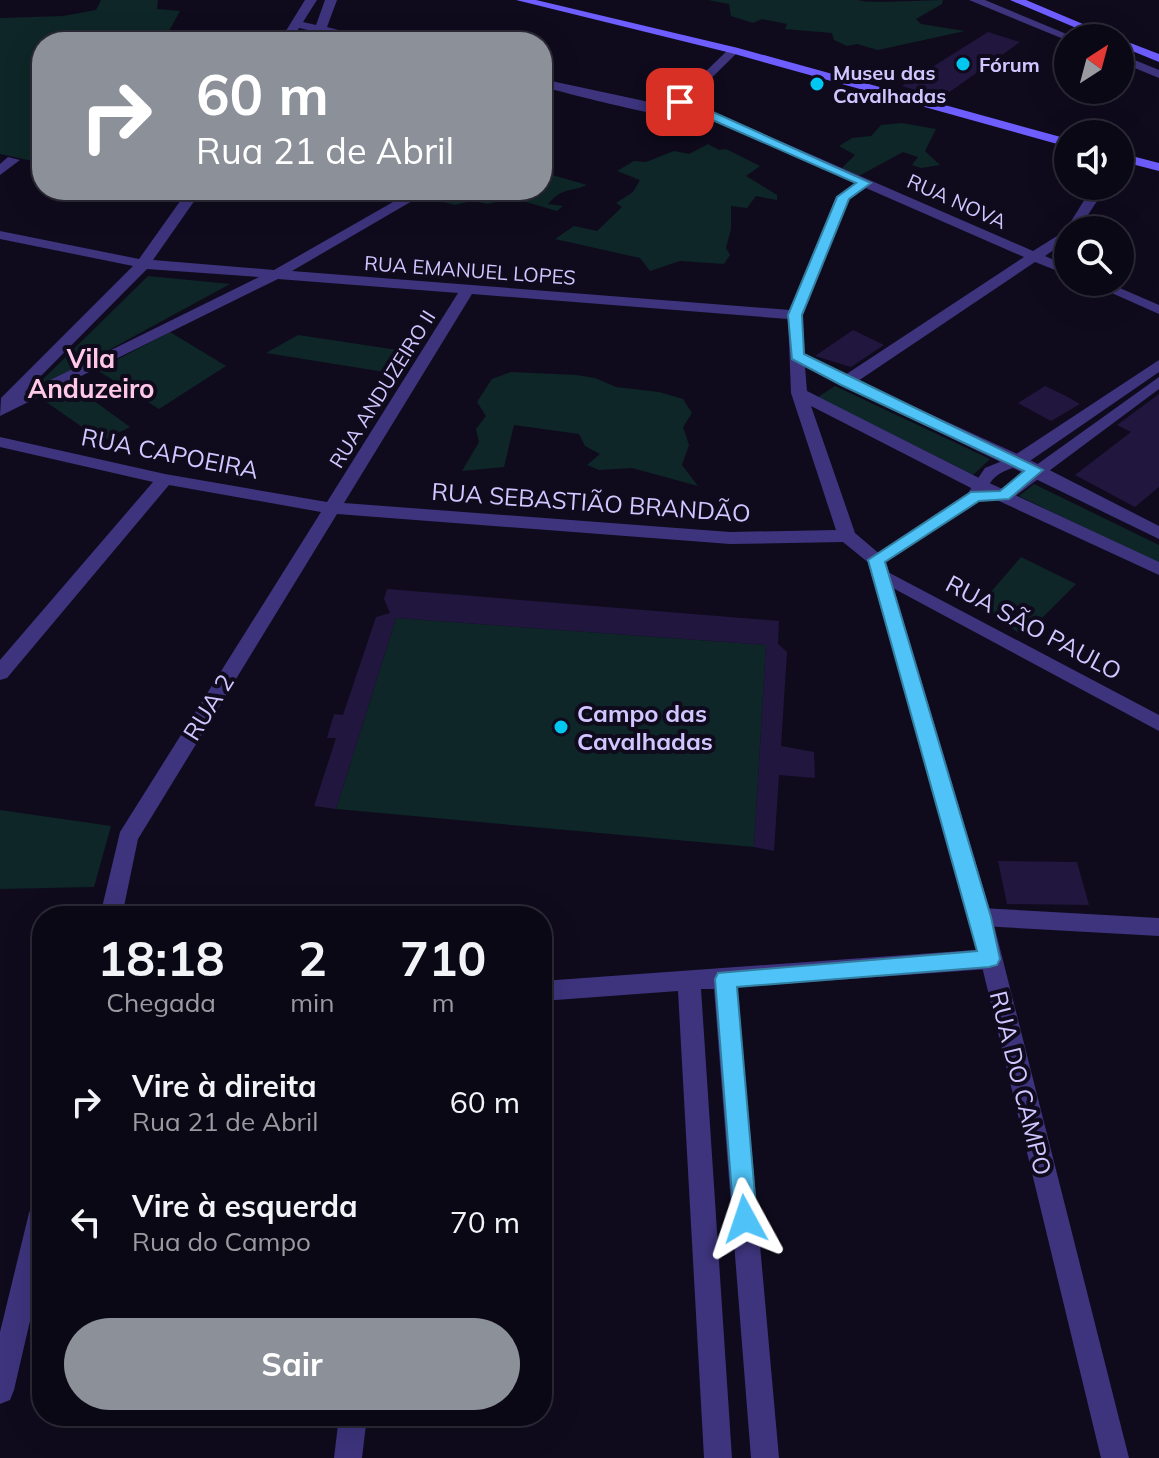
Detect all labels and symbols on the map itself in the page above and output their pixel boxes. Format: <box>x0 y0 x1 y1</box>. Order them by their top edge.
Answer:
north arrow <box>1054 24 1134 104</box>
place label: Fórum <box>979 52 1040 77</box>
marker: Fórum <box>954 55 972 73</box>
place label: Museu das Cavalhadas <box>833 60 946 108</box>
pin <box>646 68 714 136</box>
marker: Museu das Cavalhadas <box>808 75 826 93</box>
street label: RUA NOVA <box>904 168 1011 234</box>
street label: RUA EMANUEL LOPES <box>363 250 577 290</box>
street label: RUA ANDUZEIRO II <box>323 306 441 472</box>
district label: Vila Anduzeiro <box>28 342 154 405</box>
street label: RUA CAPOEIRA <box>79 421 261 485</box>
street label: RUA SEBASTIÃO BRANDÃO <box>430 476 752 528</box>
street label: RUA SÃO PAULO <box>941 568 1127 686</box>
street label: RUA 2 <box>176 668 240 746</box>
place label: Campo das Cavalhadas <box>577 698 713 756</box>
marker: Campo das Cavalhadas <box>552 718 570 736</box>
street label: RUA DO CAMPO <box>984 988 1058 1178</box>
position arrow <box>703 1177 787 1261</box>

